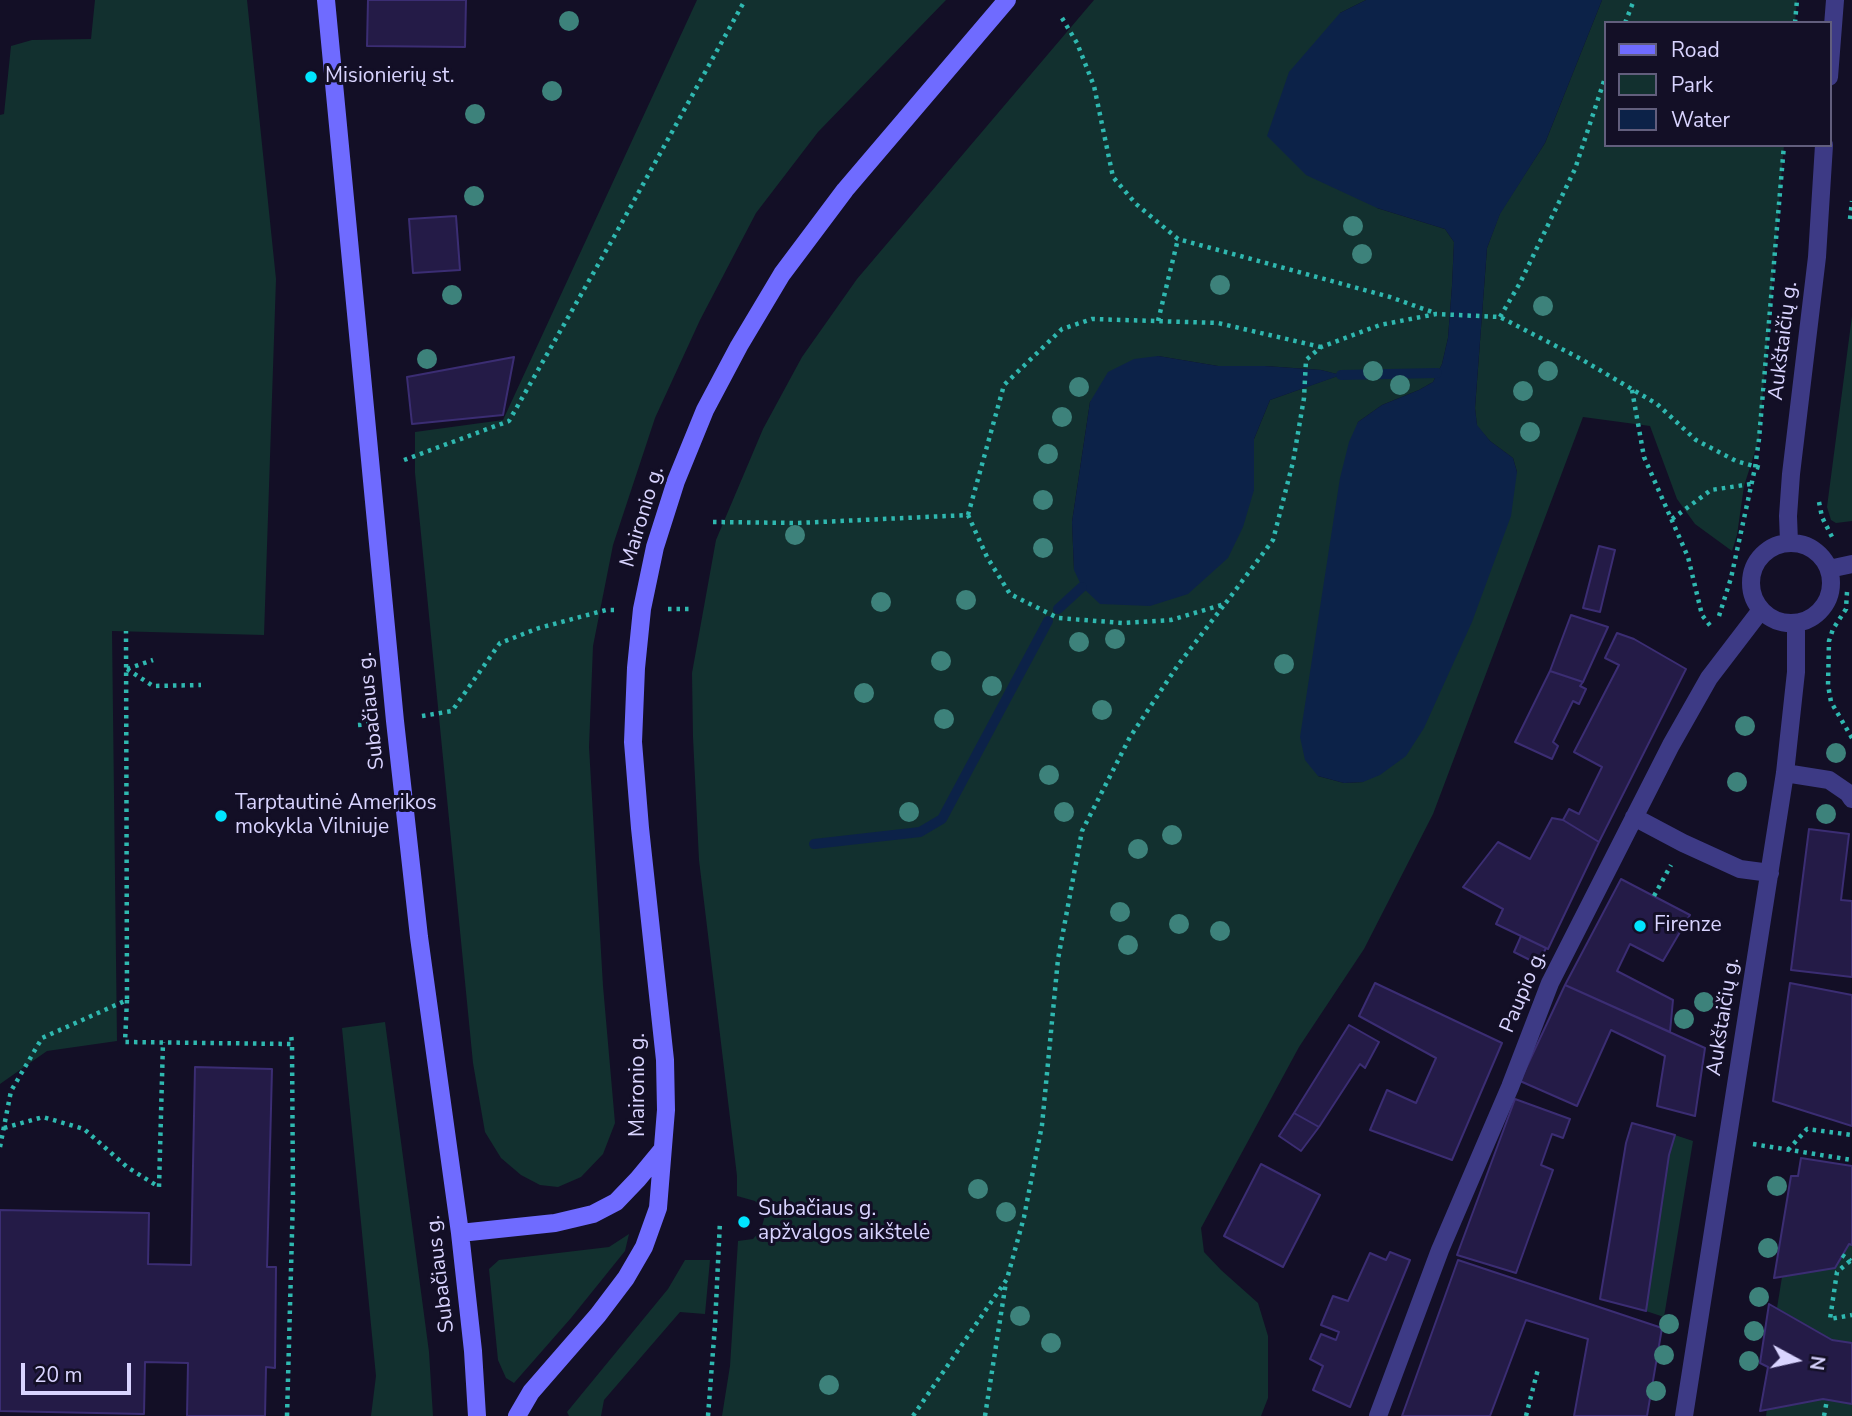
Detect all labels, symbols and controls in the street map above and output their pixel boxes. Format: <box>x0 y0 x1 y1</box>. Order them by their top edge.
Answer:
legend <box>1604 21 1831 147</box>
text: Road <box>1671 36 1720 64</box>
place label: Misionierių st. <box>325 64 454 90</box>
marker: Misionierių st. <box>303 69 319 85</box>
text: Park <box>1671 71 1713 99</box>
text: Water <box>1671 106 1730 134</box>
street label: Aukštaičių g. <box>1764 280 1804 402</box>
street label: Maironio g. <box>616 464 670 570</box>
street label: Subačiaus g. <box>353 651 391 771</box>
place label: Tarptautinė Amerikos mokykla Vilniuje <box>235 791 437 841</box>
marker: Tarptautinė Amerikos mokykla Vilniuje <box>213 808 229 824</box>
place label: Firenze <box>1654 913 1722 939</box>
marker: Firenze <box>1632 918 1648 934</box>
street label: Paupio g. <box>1495 947 1553 1037</box>
street label: Aukštaičių g. <box>1702 956 1746 1078</box>
street label: Maironio g. <box>626 1033 652 1137</box>
place label: Subačiaus g. apžvalgos aikštelė <box>758 1197 930 1247</box>
street label: Subačiaus g. <box>421 1214 461 1334</box>
marker: Subačiaus g. apžvalgos aikštelė <box>736 1214 752 1230</box>
north arrow <box>1761 1325 1831 1395</box>
scale bar <box>24 1350 135 1394</box>
text: N <box>1803 1354 1831 1372</box>
text: 20 m <box>34 1361 83 1389</box>

